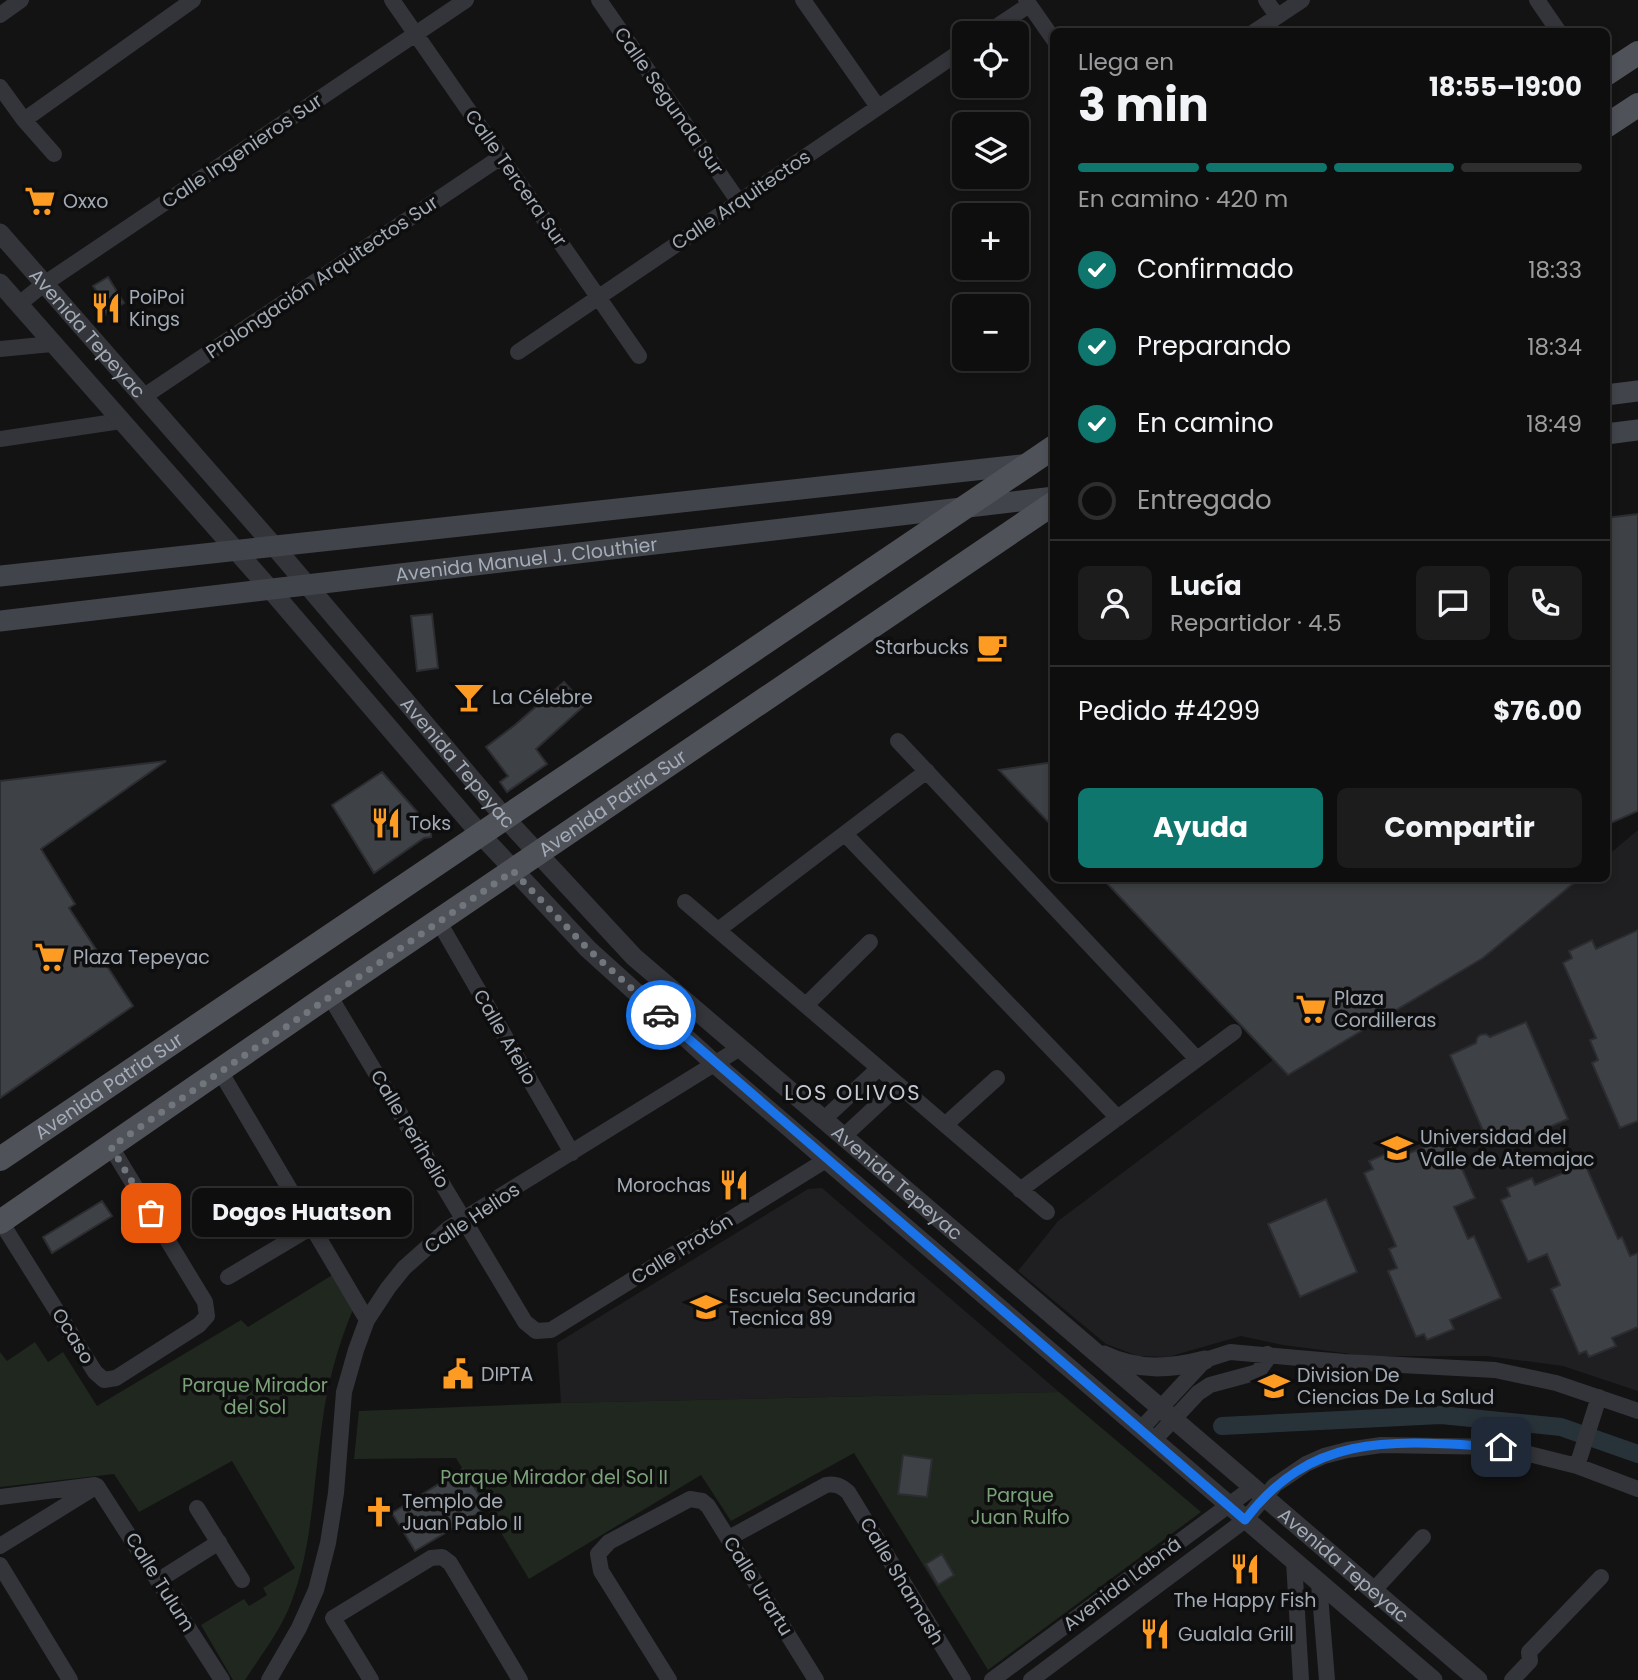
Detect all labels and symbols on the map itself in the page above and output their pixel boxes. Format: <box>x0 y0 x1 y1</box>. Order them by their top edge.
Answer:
street label: Calle Segunda Sur <box>608 22 730 180</box>
street label: Calle Ingenieros Sur <box>156 87 328 215</box>
street label: Calle Tercera Sur <box>459 104 573 252</box>
street label: Calle Arquitectos <box>666 143 816 257</box>
supermarket icon: Oxxo <box>23 184 57 218</box>
place label: Oxxo <box>63 188 108 215</box>
street label: Prolongación Arquitectos Sur <box>201 189 443 365</box>
street label: Avenida Tepeyac <box>23 262 152 404</box>
place label: PoiPoi Kings <box>129 284 185 333</box>
restaurant icon: PoiPoi Kings <box>89 291 123 325</box>
street label: Avenida Manuel J. Clouthier <box>394 530 659 588</box>
cafe icon: Starbucks <box>975 630 1009 664</box>
place label: Starbucks <box>875 634 969 661</box>
bar icon: La Célebre <box>452 680 486 714</box>
place label: La Célebre <box>492 684 593 711</box>
street label: Avenida Tepeyac <box>394 691 521 834</box>
street label: Avenida Patria Sur <box>533 743 692 863</box>
restaurant icon: Toks <box>369 806 403 840</box>
place label: Toks <box>409 810 451 837</box>
supermarket icon: Plaza Tepeyac <box>33 940 67 974</box>
place label: Plaza Tepeyac <box>73 944 210 971</box>
courier <box>626 980 696 1050</box>
street label: Calle Afelio <box>467 984 543 1090</box>
place label: Plaza Cordilleras <box>1334 985 1436 1034</box>
supermarket icon: Plaza Cordilleras <box>1294 992 1328 1026</box>
street label: Avenida Patria Sur <box>29 1026 188 1146</box>
street label: Calle Perihelio <box>364 1065 456 1193</box>
district label: LOS OLIVOS <box>784 1078 922 1107</box>
street label: Avenida Tepeyac <box>826 1119 969 1246</box>
place label: Universidad del Valle de Atemajac <box>1420 1124 1595 1173</box>
school or university icon: Universidad del Valle de Atemajac <box>1380 1131 1414 1165</box>
restaurant icon: Morochas <box>717 1168 751 1202</box>
place label: Morochas <box>617 1172 711 1199</box>
street label: Calle Helios <box>419 1176 525 1260</box>
pin <box>121 1183 181 1243</box>
callout: Dogos Huatson <box>193 1188 414 1238</box>
street label: Calle Protón <box>626 1207 738 1291</box>
place label: Escuela Secundaria Tecnica 89 <box>729 1283 916 1332</box>
school or university icon: Escuela Secundaria Tecnica 89 <box>689 1290 723 1324</box>
street label: Ocaso <box>45 1303 101 1369</box>
public building icon: DIPTA <box>441 1357 475 1391</box>
place label: DIPTA <box>481 1361 533 1388</box>
place label: Division De Ciencias De La Salud <box>1297 1362 1494 1411</box>
school or university icon: Division De Ciencias De La Salud <box>1257 1369 1291 1403</box>
park label: Parque Mirador del Sol <box>182 1372 328 1421</box>
pin <box>1471 1417 1531 1477</box>
park label: Parque Mirador del Sol II <box>440 1464 668 1491</box>
park label: Parque Juan Rulfo <box>970 1482 1070 1531</box>
place label: Templo de Juan Pablo II <box>402 1488 522 1537</box>
church icon: Templo de Juan Pablo II <box>362 1495 396 1529</box>
street label: Avenida Tepeyac <box>1272 1501 1415 1629</box>
street label: Calle Shamash <box>853 1512 951 1650</box>
street label: Calle Tulum <box>119 1527 201 1637</box>
street label: Calle Urartu <box>717 1531 799 1641</box>
street label: Avenida Labná <box>1057 1531 1187 1637</box>
restaurant icon: The Happy Fish <box>1228 1552 1262 1586</box>
place label: The Happy Fish <box>1173 1587 1317 1614</box>
restaurant icon: Gualala Grill <box>1138 1617 1172 1651</box>
place label: Gualala Grill <box>1178 1621 1294 1648</box>

